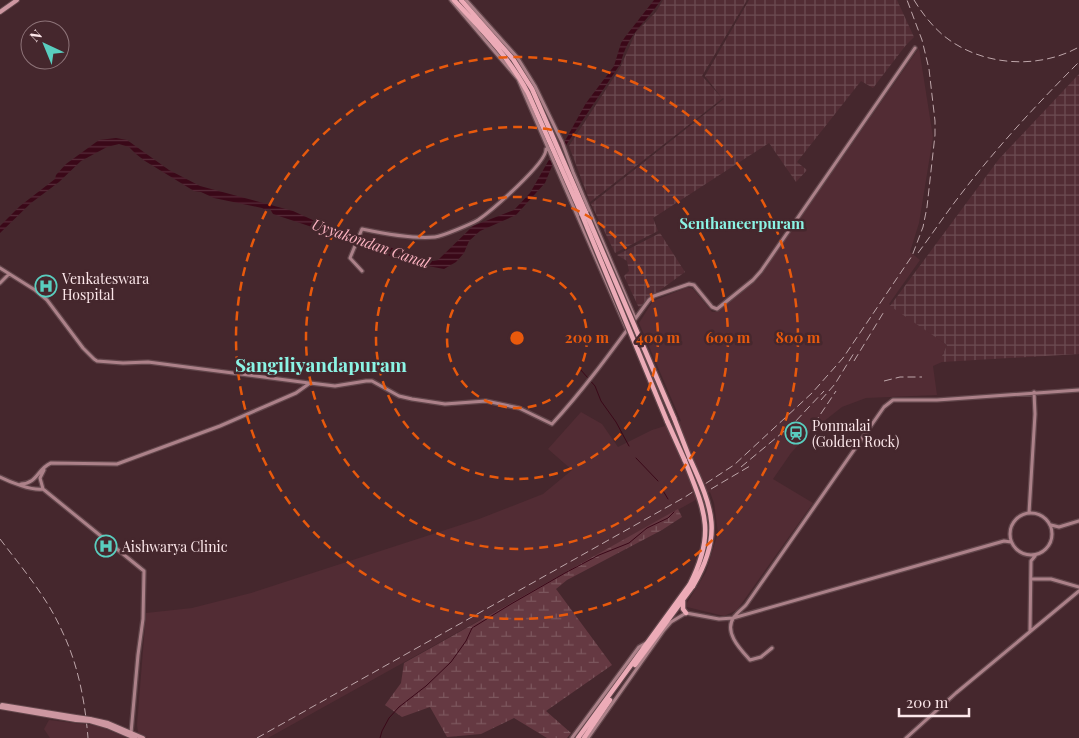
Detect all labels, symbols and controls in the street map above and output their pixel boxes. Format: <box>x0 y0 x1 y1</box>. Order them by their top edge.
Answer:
north arrow <box>20 20 70 70</box>
text: N <box>25 25 46 46</box>
water label: Uyyakondan Canal <box>310 213 433 273</box>
district label: Senthaneerpuram <box>679 213 805 233</box>
place label: Venkateswara Hospital <box>61 269 149 304</box>
hospital icon: Venkateswara Hospital <box>34 274 58 298</box>
text: 200 m <box>565 327 610 347</box>
text: 400 m <box>636 327 681 347</box>
text: 600 m <box>706 327 751 347</box>
text: 800 m <box>776 327 821 347</box>
centre of rings <box>508 329 526 347</box>
district label: Sangiliyandapuram <box>235 351 407 377</box>
place label: Ponmalai (Golden Rock) <box>812 416 899 451</box>
station icon: Ponmalai (Golden Rock) <box>784 421 808 445</box>
hospital icon: Aishwarya Clinic <box>94 534 118 558</box>
place label: Aishwarya Clinic <box>121 537 228 556</box>
scale bar <box>899 686 969 718</box>
text: 200 m <box>906 692 949 712</box>

